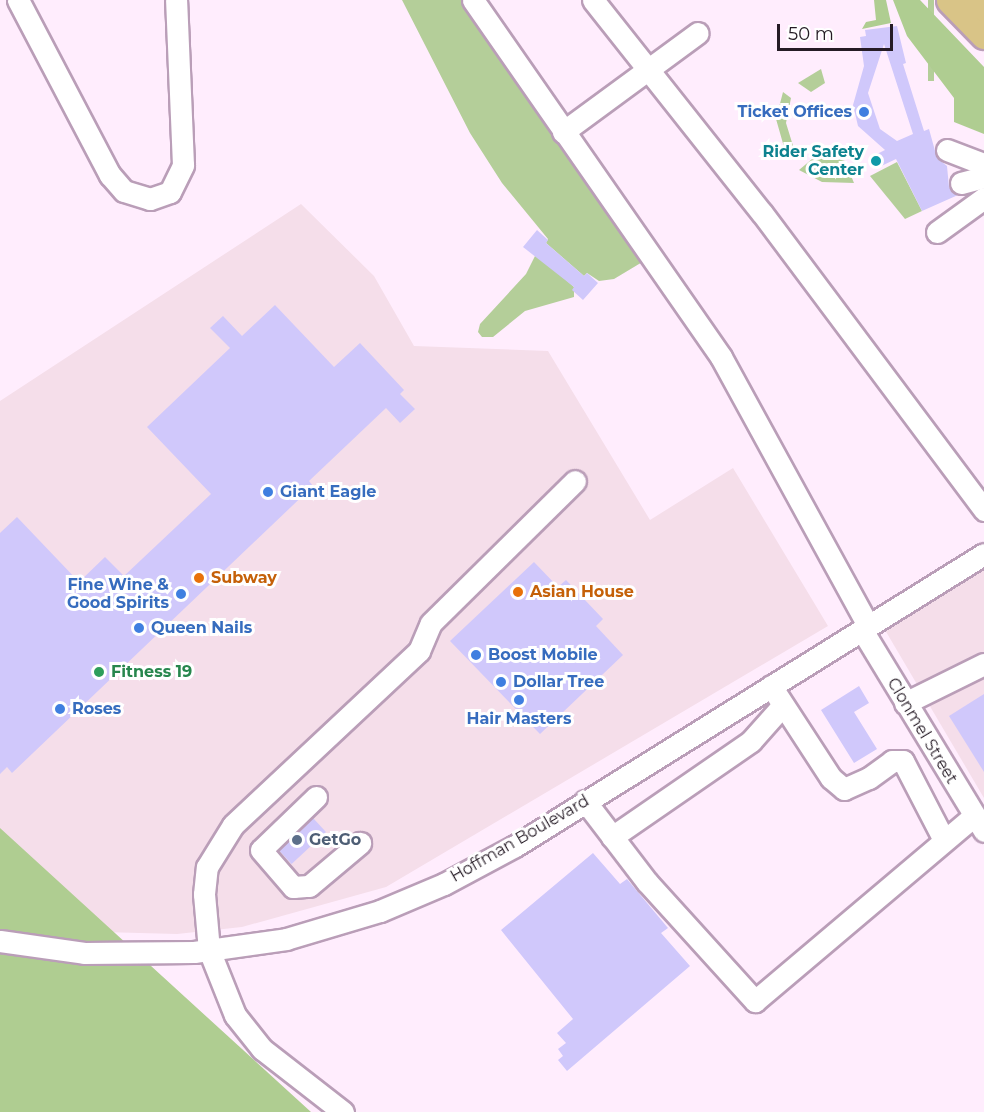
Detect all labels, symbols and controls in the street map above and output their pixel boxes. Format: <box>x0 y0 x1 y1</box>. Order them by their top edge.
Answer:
scale bar <box>780 12 896 50</box>
text: 50 m <box>788 23 834 45</box>
place label: Ticket Offices <box>738 102 852 122</box>
marker: Ticket Offices <box>857 105 871 119</box>
place label: Rider Safety Center <box>762 142 864 180</box>
marker: Rider Safety Center <box>869 154 883 168</box>
place label: Giant Eagle <box>280 482 376 502</box>
marker: Giant Eagle <box>261 485 275 499</box>
place label: Subway <box>211 568 277 588</box>
marker: Subway <box>192 571 206 585</box>
place label: Fine Wine & Good Spirits <box>67 575 169 613</box>
place label: Asian House <box>530 582 634 602</box>
marker: Asian House <box>511 585 525 599</box>
marker: Fine Wine & Good Spirits <box>174 587 188 601</box>
place label: Queen Nails <box>151 618 252 638</box>
marker: Queen Nails <box>132 621 146 635</box>
place label: Boost Mobile <box>488 645 598 665</box>
marker: Boost Mobile <box>469 648 483 662</box>
place label: Fitness 19 <box>111 662 192 682</box>
marker: Fitness 19 <box>92 665 106 679</box>
place label: Dollar Tree <box>513 672 604 692</box>
marker: Dollar Tree <box>494 675 508 689</box>
street label: Clonmel Street <box>883 675 961 787</box>
marker: Hair Masters <box>512 693 526 707</box>
place label: Roses <box>72 699 121 719</box>
marker: Roses <box>53 702 67 716</box>
place label: Hair Masters <box>467 709 571 729</box>
street label: Hoffman Boulevard <box>447 791 593 887</box>
place label: GetGo <box>309 830 361 850</box>
marker: GetGo <box>290 833 304 847</box>

